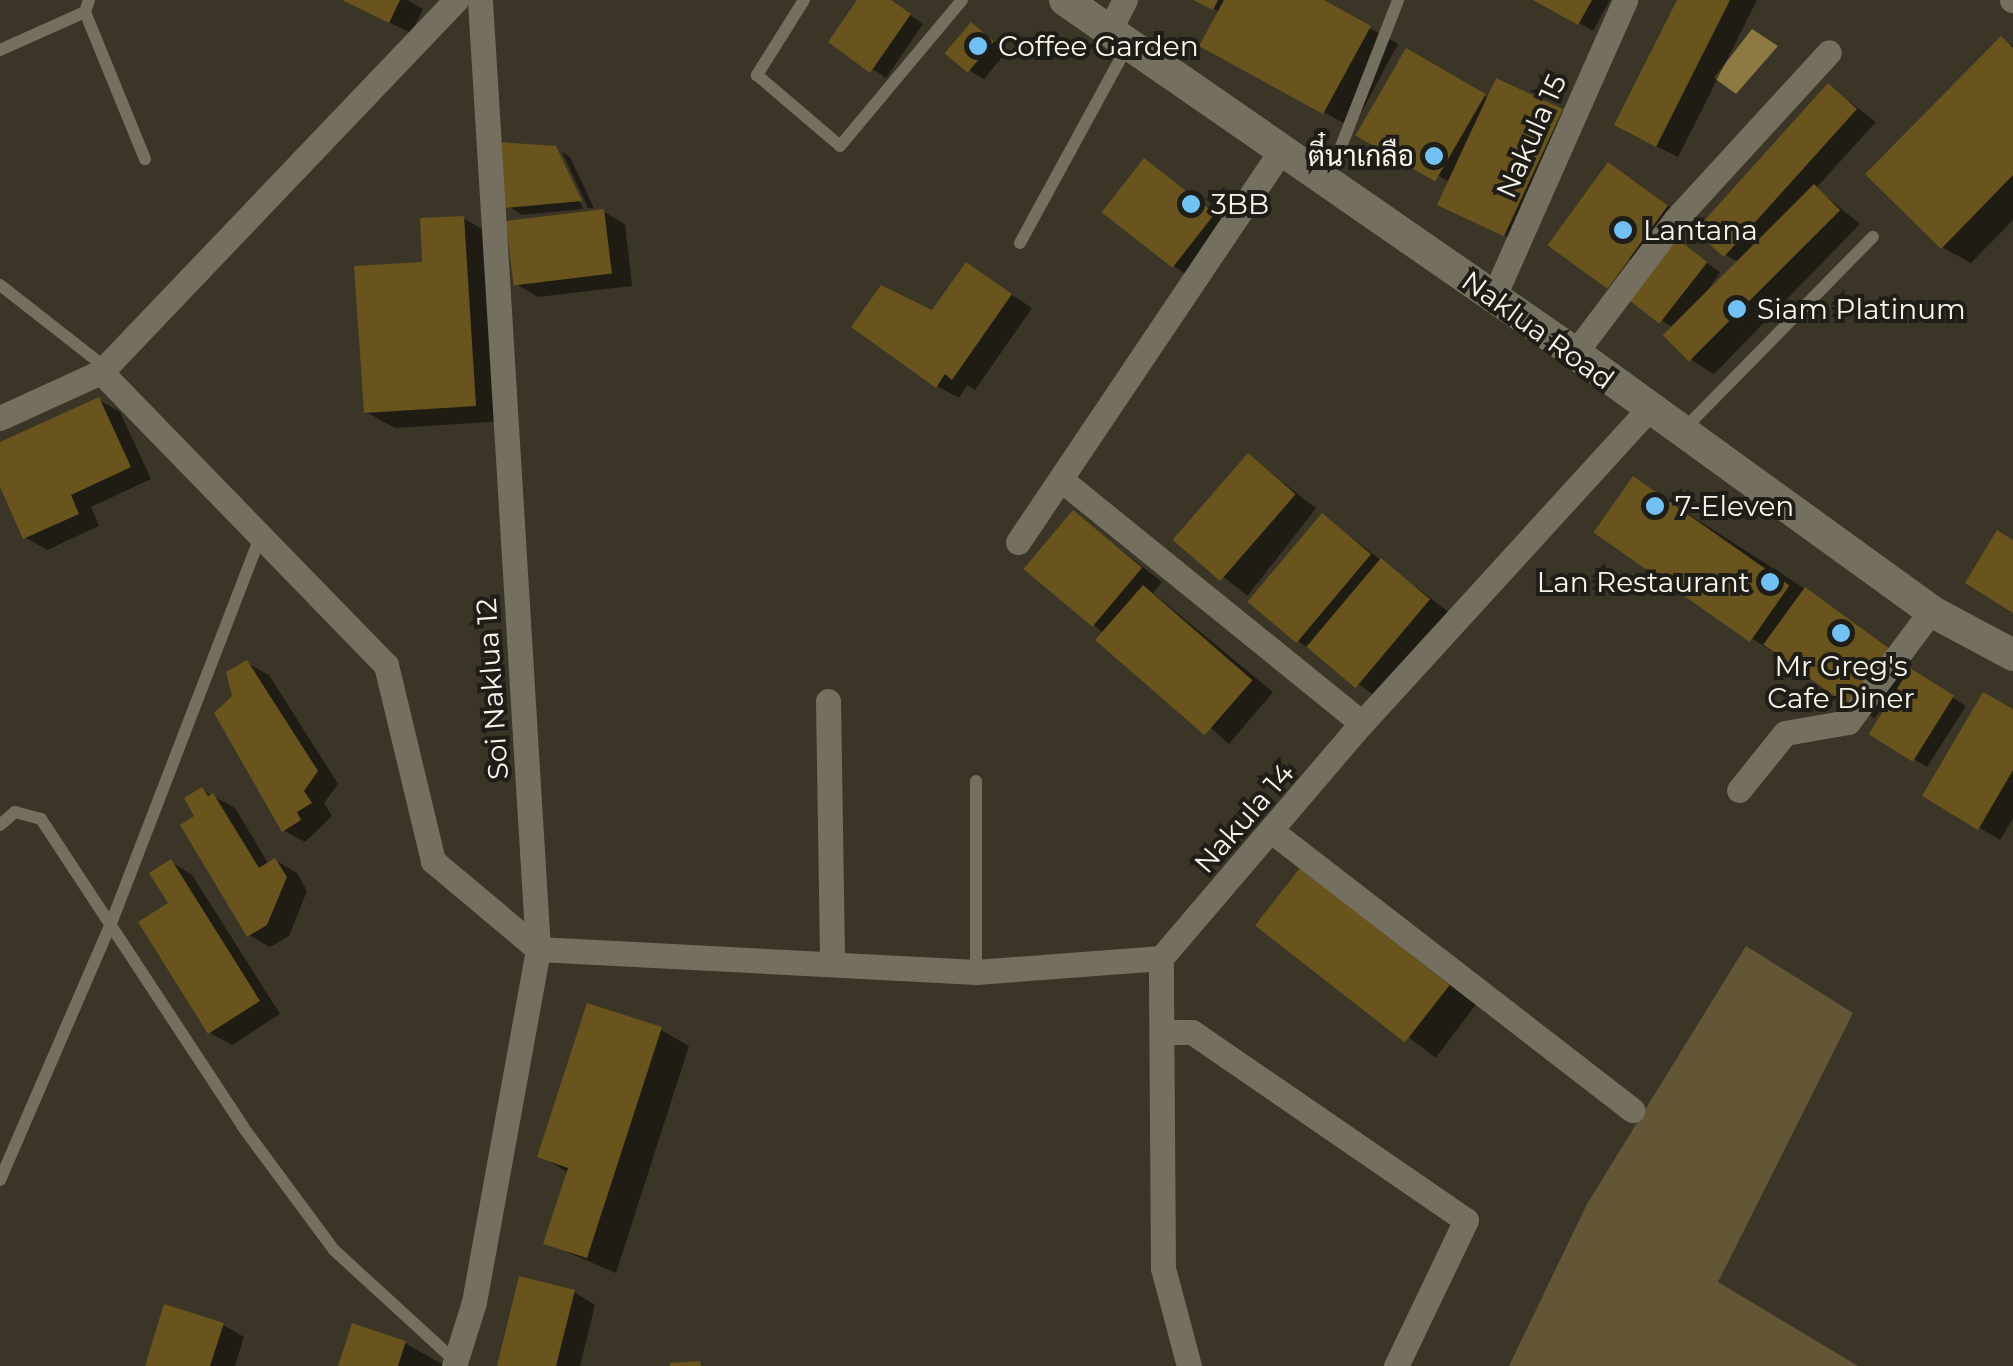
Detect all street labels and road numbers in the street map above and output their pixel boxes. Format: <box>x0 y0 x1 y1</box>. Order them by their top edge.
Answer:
street label: Nakula 15 <box>1489 69 1573 203</box>
street label: Naklua Road <box>1456 264 1620 396</box>
street label: Soi Naklua 12 <box>469 597 515 781</box>
street label: Nakula 14 <box>1187 756 1301 880</box>

